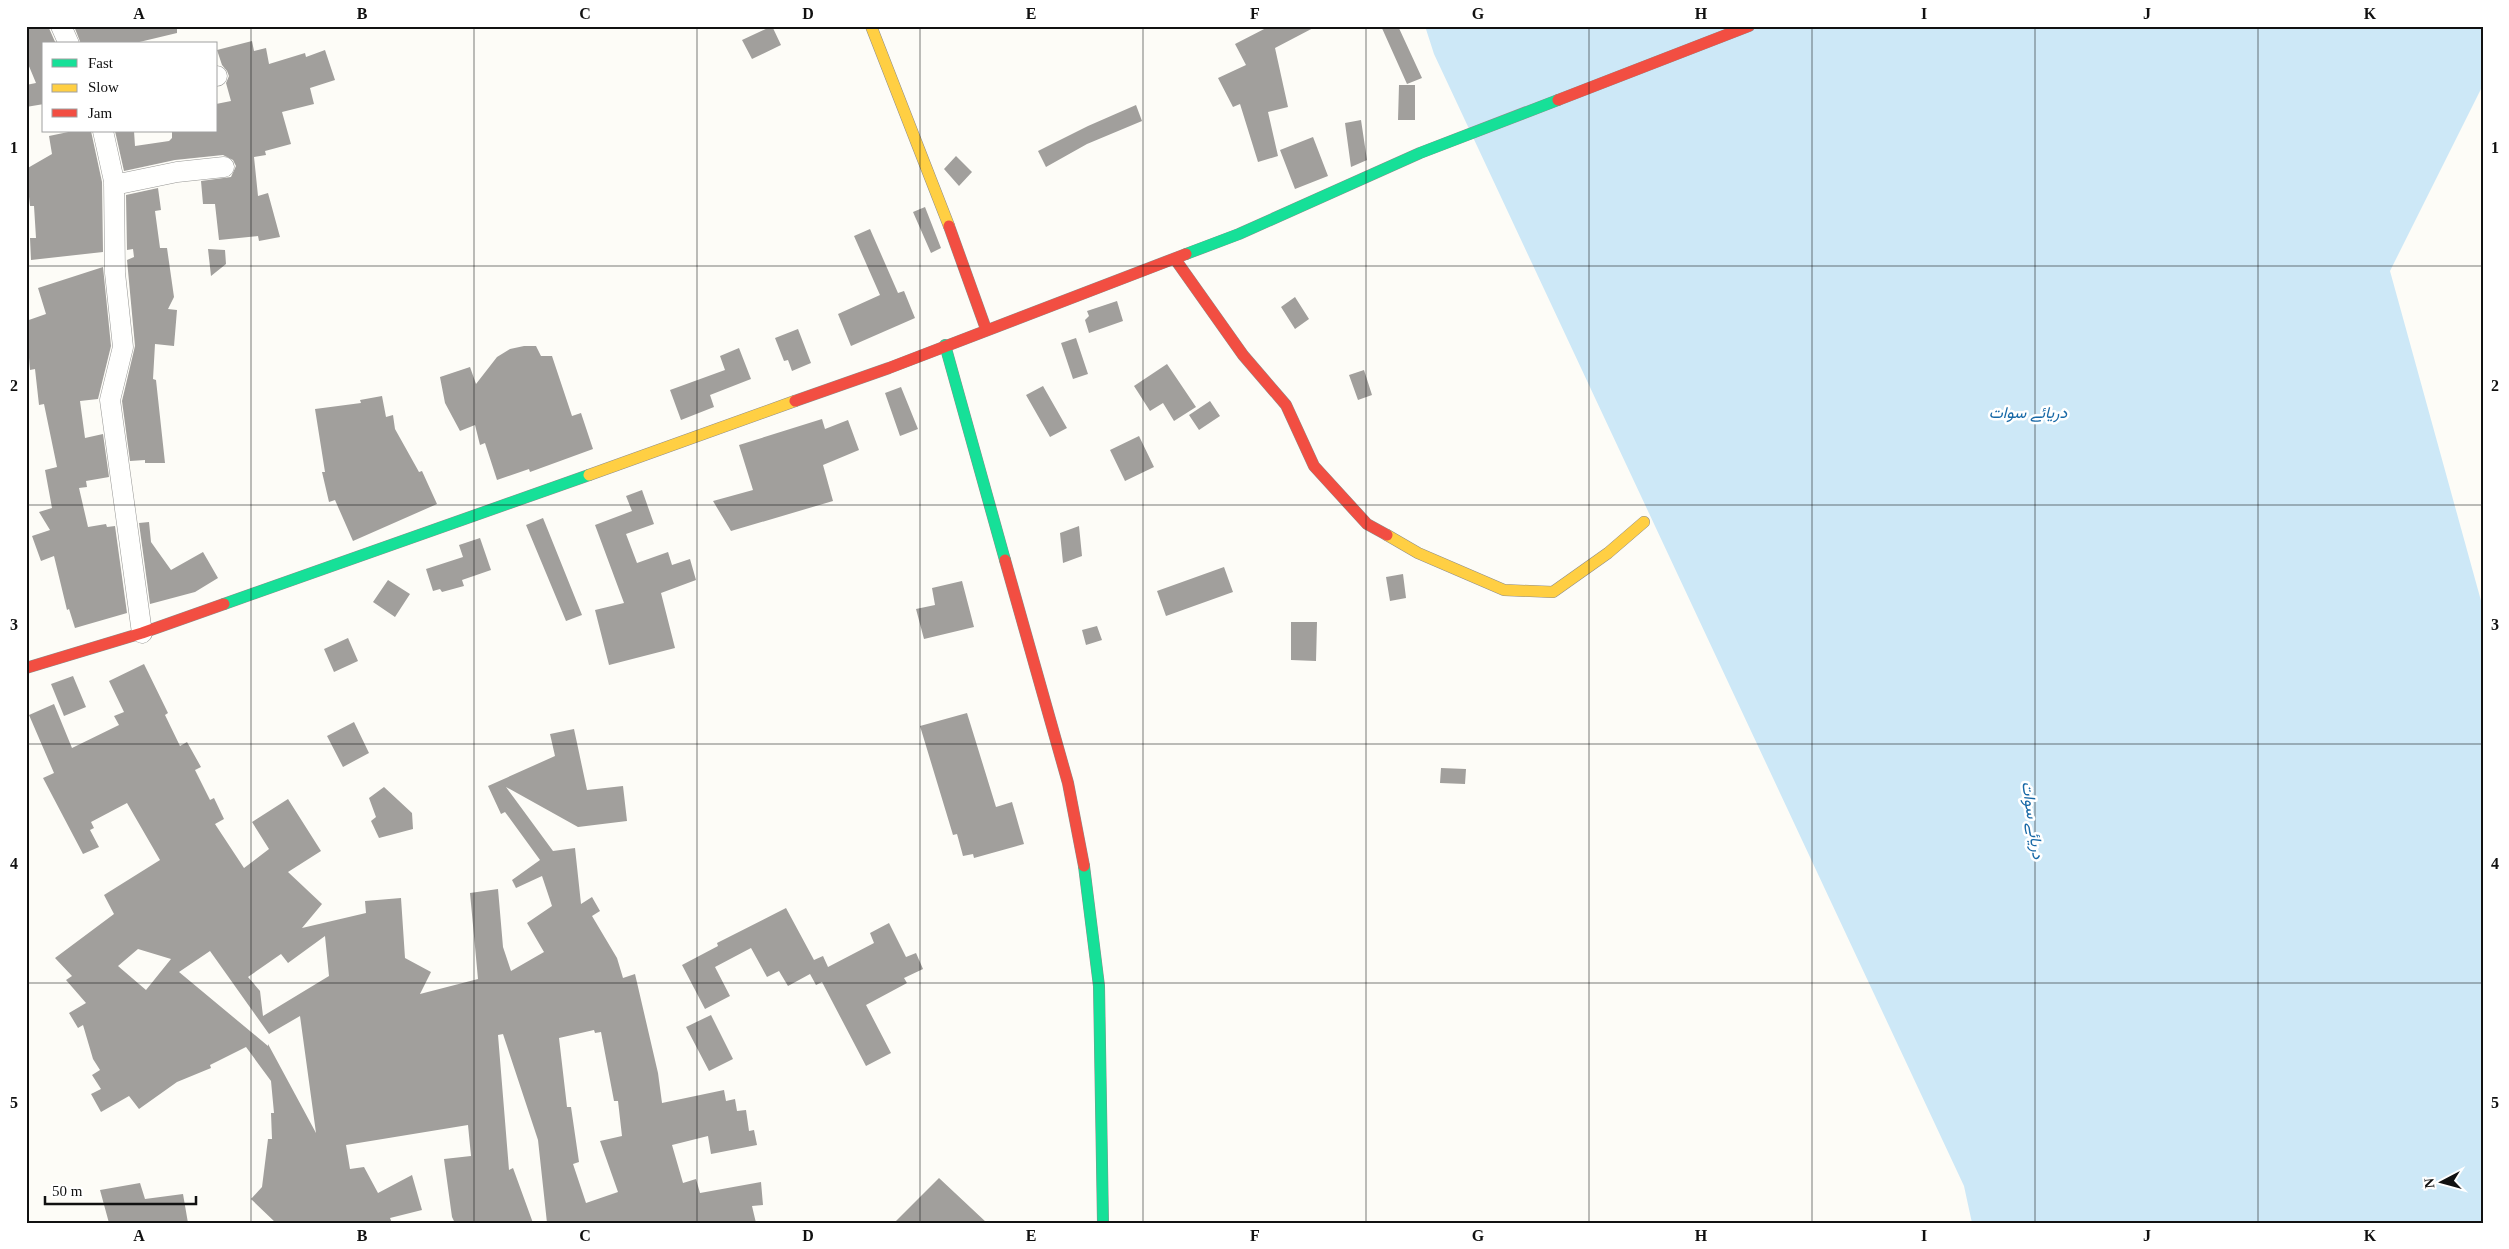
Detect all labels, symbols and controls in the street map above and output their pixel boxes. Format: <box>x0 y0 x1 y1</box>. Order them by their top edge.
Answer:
text: A <box>133 5 145 22</box>
text: B <box>357 5 368 22</box>
text: C <box>579 5 591 22</box>
text: D <box>802 5 814 22</box>
text: E <box>1026 5 1036 22</box>
text: F <box>1250 5 1260 22</box>
text: G <box>1472 5 1485 22</box>
text: H <box>1695 5 1708 22</box>
text: I <box>1921 5 1927 22</box>
text: J <box>2143 5 2151 22</box>
text: K <box>2364 5 2377 22</box>
legend <box>42 42 218 132</box>
text: Fast <box>88 55 114 71</box>
text: Slow <box>88 79 119 95</box>
text: Jam <box>88 105 112 121</box>
text: 1 <box>10 139 18 156</box>
text: 1 <box>2491 139 2499 156</box>
text: 2 <box>10 377 18 394</box>
text: 2 <box>2491 377 2499 394</box>
water label: دریائے سوات <box>1989 404 2068 423</box>
text: 3 <box>10 616 18 633</box>
text: 3 <box>2491 616 2499 633</box>
water label: دریائے سوات <box>2017 780 2047 861</box>
text: 4 <box>10 855 18 872</box>
text: 4 <box>2491 855 2499 872</box>
text: 5 <box>10 1094 18 1111</box>
text: 5 <box>2491 1094 2499 1111</box>
north arrow <box>2416 1156 2466 1206</box>
scale bar <box>45 1174 196 1206</box>
text: N <box>2422 1177 2438 1189</box>
text: 50 m <box>52 1183 83 1199</box>
text: A <box>133 1227 145 1244</box>
text: B <box>357 1227 368 1244</box>
text: C <box>579 1227 591 1244</box>
text: D <box>802 1227 814 1244</box>
text: E <box>1026 1227 1036 1244</box>
text: F <box>1250 1227 1260 1244</box>
text: G <box>1472 1227 1485 1244</box>
text: H <box>1695 1227 1708 1244</box>
text: I <box>1921 1227 1927 1244</box>
text: J <box>2143 1227 2151 1244</box>
text: K <box>2364 1227 2377 1244</box>

